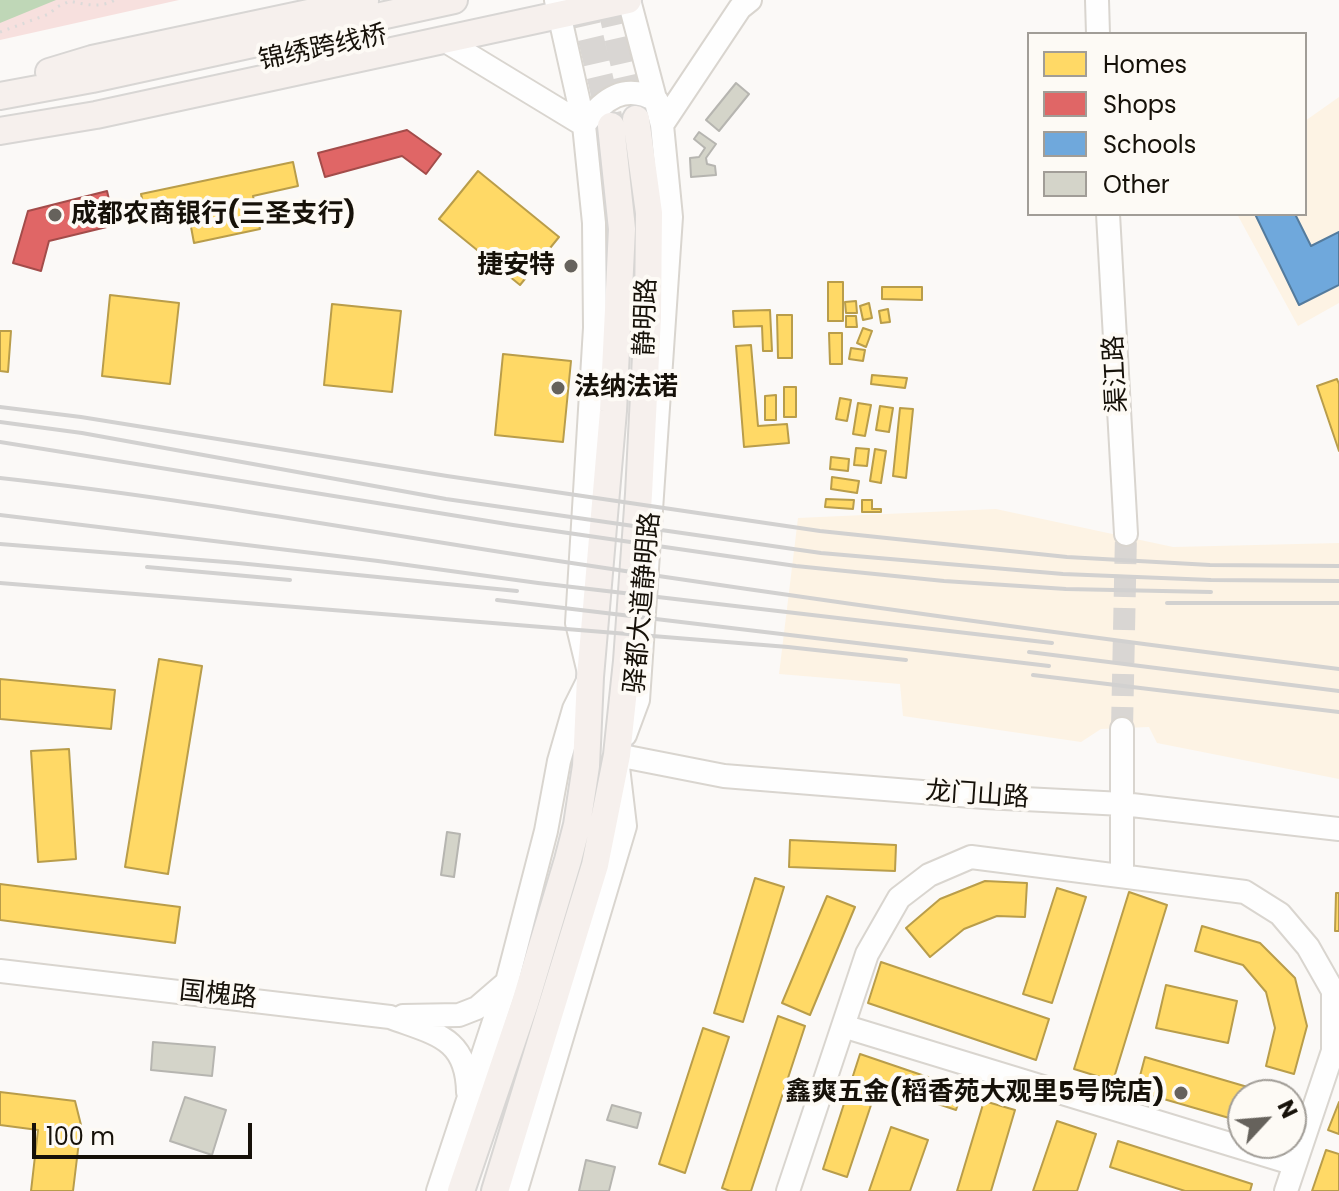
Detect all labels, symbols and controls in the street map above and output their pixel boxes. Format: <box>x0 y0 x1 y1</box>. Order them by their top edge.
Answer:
street label: 锦绣跨线桥 <box>256 20 390 78</box>
legend <box>1027 32 1307 216</box>
text: Homes <box>1103 48 1187 81</box>
text: Shops <box>1103 88 1177 121</box>
text: Schools <box>1103 128 1196 161</box>
text: Other <box>1103 168 1170 201</box>
place label: 成都农商银行(三圣支行) <box>71 199 356 231</box>
marker: 成都农商银行(三圣支行) <box>46 206 64 224</box>
place label: 捷安特 <box>477 250 555 282</box>
marker: 捷安特 <box>562 257 580 275</box>
street label: 静明路 <box>630 277 664 357</box>
street label: 渠江路 <box>1099 334 1135 414</box>
place label: 法纳法诺 <box>574 372 678 404</box>
marker: 法纳法诺 <box>549 379 567 397</box>
street label: 驿都大道静明路 <box>621 511 667 695</box>
street label: 龙门山路 <box>924 777 1030 815</box>
street label: 国槐路 <box>178 976 258 1016</box>
place label: 鑫爽五金(稻香苑大观里5号院店) <box>785 1077 1165 1109</box>
north arrow <box>1227 1079 1307 1159</box>
marker: 鑫爽五金(稻香苑大观里5号院店) <box>1172 1084 1190 1102</box>
text: N <box>1270 1095 1305 1123</box>
scale bar <box>36 1107 256 1157</box>
text: 100 m <box>46 1120 115 1153</box>

